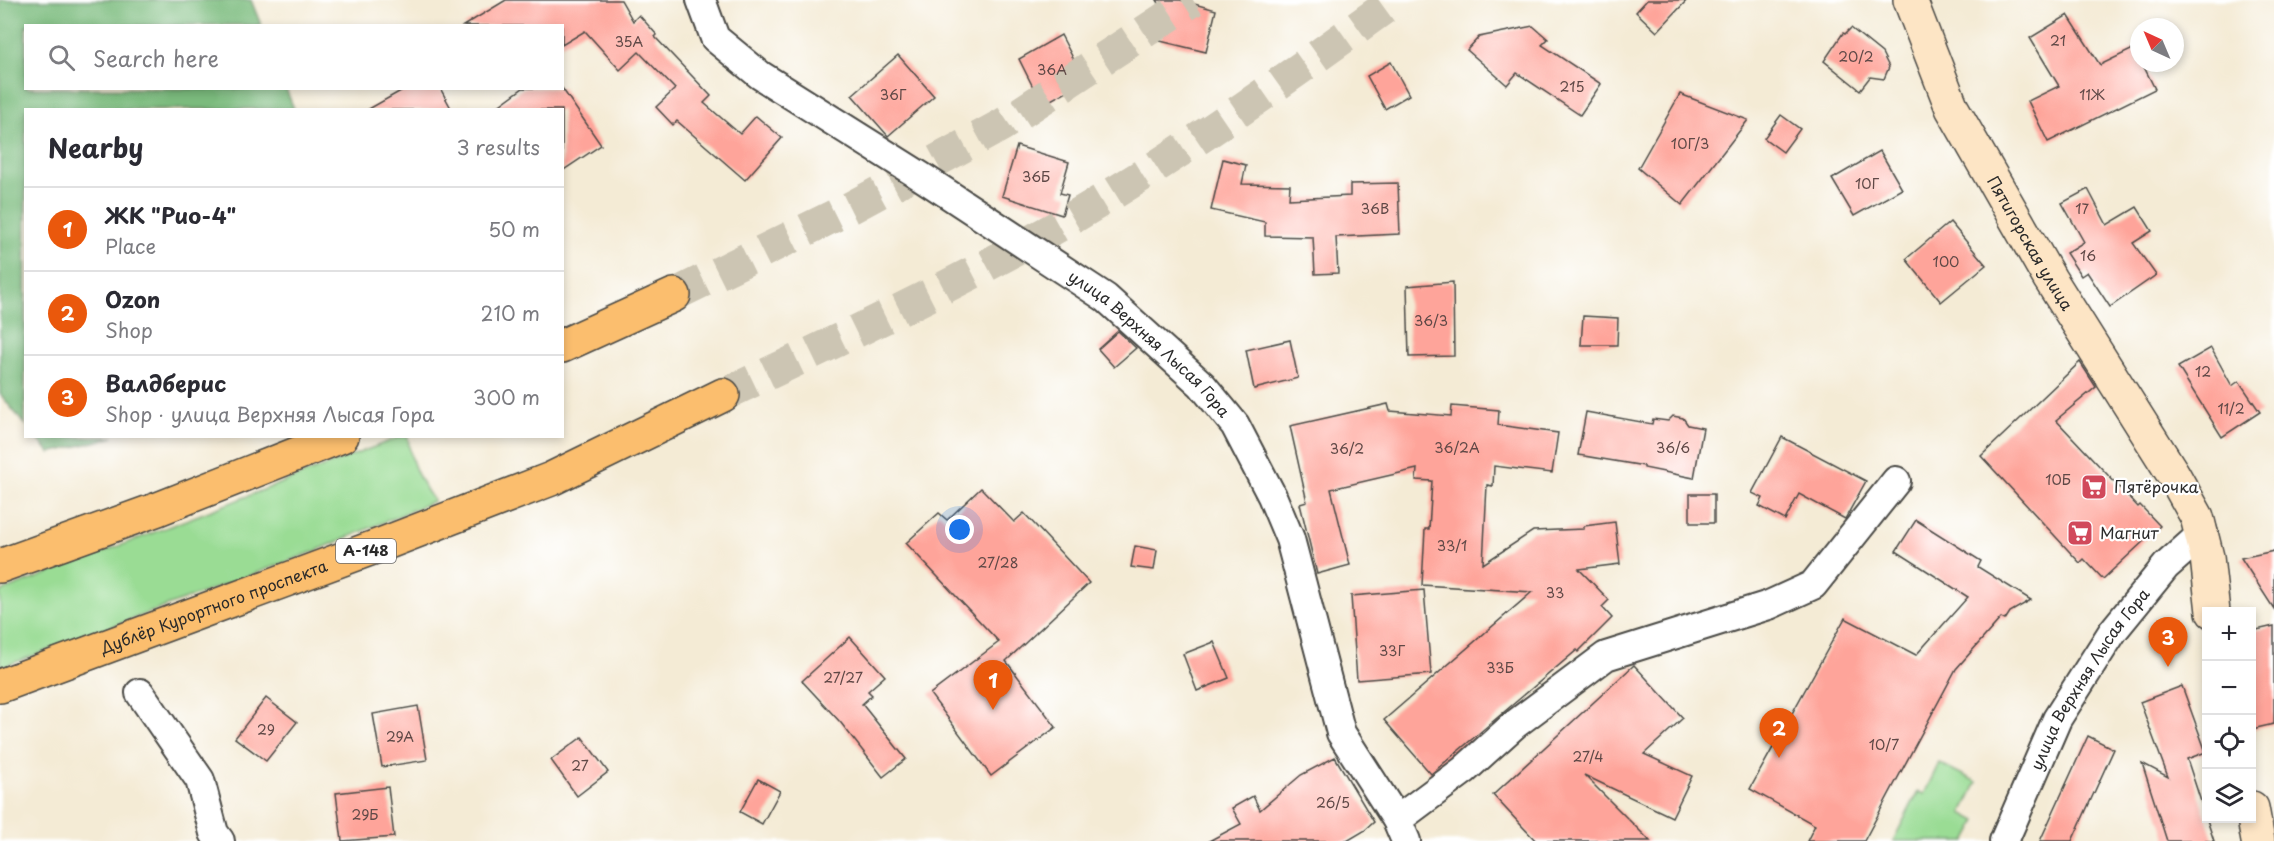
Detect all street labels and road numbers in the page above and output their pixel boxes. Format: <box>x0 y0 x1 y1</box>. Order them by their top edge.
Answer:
street label: Пятигорская улица <box>1982 171 2080 315</box>
street label: улица Верхняя Лысая Гора <box>1064 264 1237 422</box>
road number: А-148 <box>336 539 396 563</box>
street label: Дублёр Курортного проспекта <box>96 553 331 659</box>
street label: улица Верхняя Лысая Гора <box>2023 582 2155 773</box>

